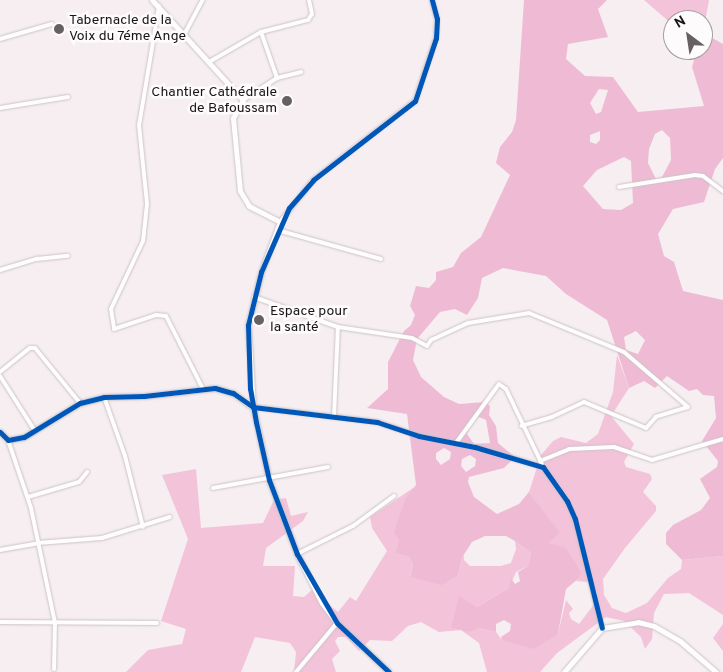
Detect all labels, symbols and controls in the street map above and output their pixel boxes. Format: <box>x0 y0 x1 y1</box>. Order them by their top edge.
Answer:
north arrow <box>663 10 713 60</box>
place label: Tabernacle de la Voix du 7éme Ange <box>69 13 187 46</box>
text: N <box>672 13 689 32</box>
marker: Tabernacle de la Voix du 7éme Ange <box>53 23 65 35</box>
place label: Chantier Cathédrale de Bafoussam <box>151 85 277 118</box>
marker: Chantier Cathédrale de Bafoussam <box>281 95 293 107</box>
place label: Espace pour la santé <box>270 304 348 336</box>
marker: Espace pour la santé <box>252 313 266 327</box>

